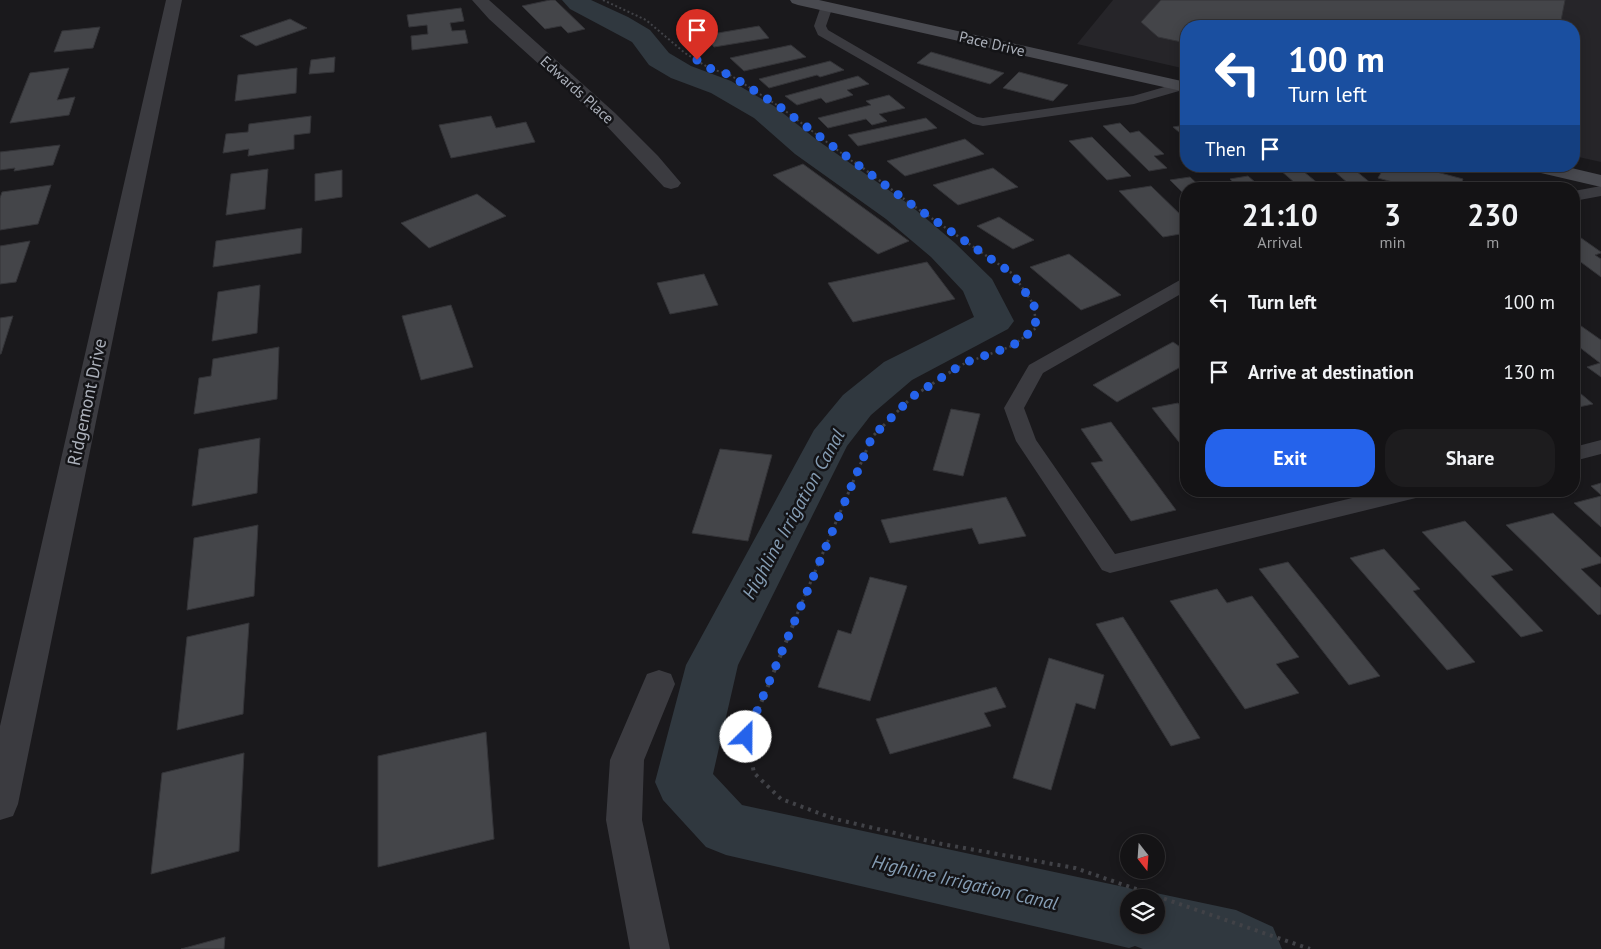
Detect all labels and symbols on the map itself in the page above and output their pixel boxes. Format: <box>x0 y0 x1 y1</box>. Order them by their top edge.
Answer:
pin <box>676 9 718 60</box>
street label: Pace Drive <box>957 27 1027 60</box>
street label: Edwards Place <box>537 52 618 128</box>
street label: Ridgemont Drive <box>62 336 111 468</box>
water label: Highline Irrigation Canal <box>736 425 850 603</box>
position arrow <box>719 710 771 762</box>
north arrow <box>1120 834 1165 879</box>
water label: Highline Irrigation Canal <box>870 849 1060 915</box>

